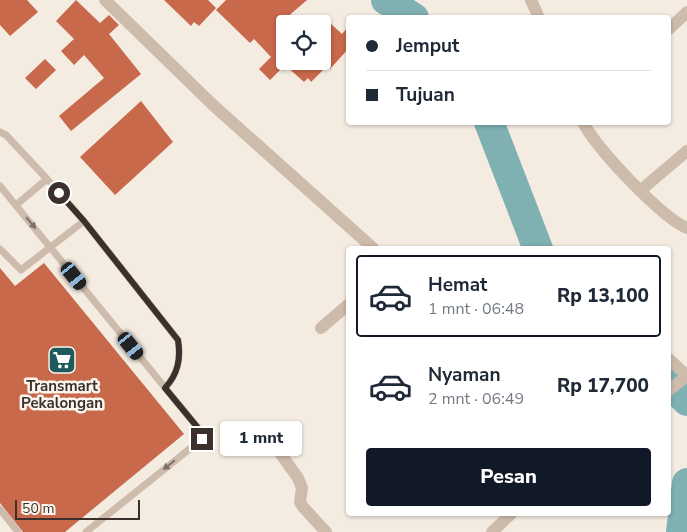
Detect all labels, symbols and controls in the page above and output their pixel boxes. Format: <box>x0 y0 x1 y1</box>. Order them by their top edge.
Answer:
map controls <box>276 15 331 70</box>
button: locate <box>276 15 331 70</box>
text: Jemput <box>396 33 459 59</box>
text: Tujuan <box>396 82 455 108</box>
route start <box>48 182 70 204</box>
one-way arrow <box>26 216 37 229</box>
car <box>58 260 89 292</box>
text: Hemat <box>428 272 487 298</box>
icon: car <box>368 274 413 319</box>
text: Rp 13,100 <box>557 283 649 309</box>
text: 1 mnt · 06:48 <box>428 298 524 320</box>
car <box>115 330 146 362</box>
supermarket icon: Transmart Pekalongan <box>47 345 77 375</box>
text: Nyaman <box>428 362 501 388</box>
icon: car <box>368 364 413 409</box>
text: Rp 17,700 <box>557 373 649 399</box>
place label: Transmart Pekalongan <box>21 376 103 413</box>
text: 2 mnt · 06:49 <box>428 388 524 410</box>
callout: 1 mnt <box>220 422 302 456</box>
text: 1 mnt <box>239 427 283 449</box>
route end <box>191 428 213 450</box>
button: Pesan <box>366 448 651 506</box>
one-way arrow <box>163 460 176 471</box>
scale bar <box>15 497 140 520</box>
text: 50 m <box>22 499 54 518</box>

